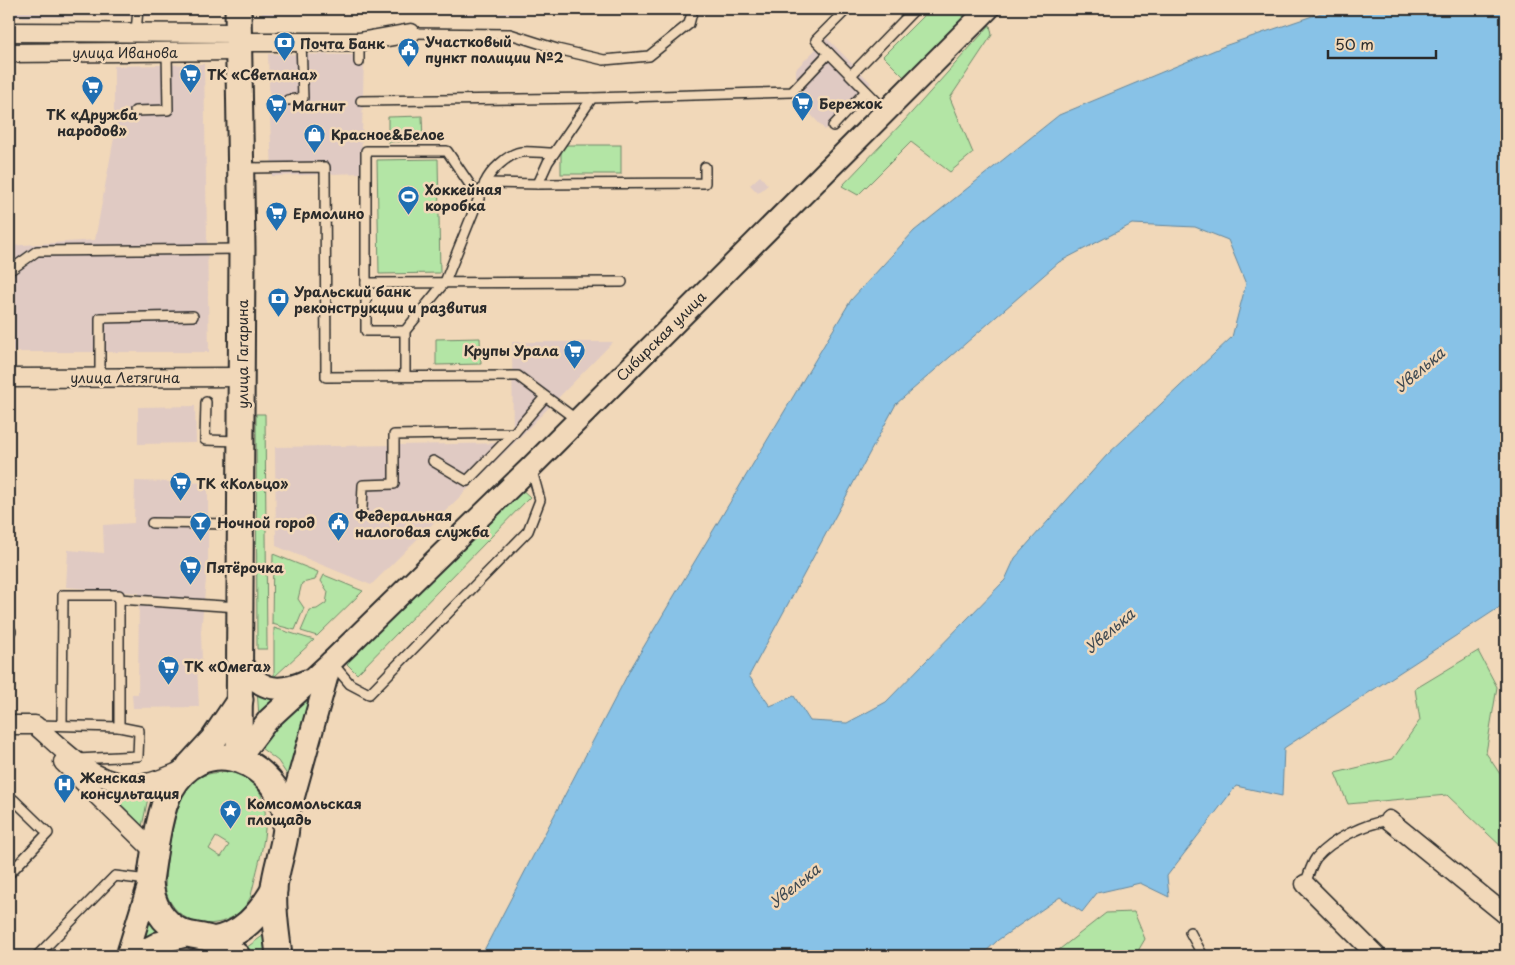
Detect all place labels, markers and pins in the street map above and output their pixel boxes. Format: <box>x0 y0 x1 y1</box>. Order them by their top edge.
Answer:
bank icon: Почта Банк <box>272 31 296 62</box>
place label: Участковый пункт полиции №2 <box>425 31 564 68</box>
place label: Почта Банк <box>300 33 385 54</box>
public building icon: Участковый пункт полиции №2 <box>397 37 421 68</box>
supermarket icon: ТК «Светлана» <box>179 62 203 93</box>
place label: ТК «Светлана» <box>207 64 318 85</box>
supermarket icon: ТК «Дружба народов» <box>80 74 104 105</box>
supermarket icon: Бережок <box>791 91 815 122</box>
supermarket icon: Магнит <box>264 93 288 124</box>
place label: Бережок <box>819 93 883 114</box>
place label: Магнит <box>292 95 346 116</box>
place label: ТК «Дружба народов» <box>46 104 138 141</box>
shop icon: Красное&Белое <box>303 122 327 153</box>
place label: Красное&Белое <box>331 124 445 145</box>
place label: Хоккейная коробка <box>425 179 502 216</box>
sports icon: Хоккейная коробка <box>397 185 421 216</box>
supermarket icon: Ермолино <box>265 201 289 232</box>
place label: Ермолино <box>293 203 364 224</box>
place label: Уральский банк реконструкции и развития <box>293 281 487 318</box>
bank icon: Уральский банк реконструкции и развития <box>266 287 290 318</box>
supermarket icon: Крупы Урала <box>563 338 587 369</box>
place label: Крупы Урала <box>463 340 559 361</box>
supermarket icon: ТК «Кольцо» <box>168 471 192 502</box>
place label: ТК «Кольцо» <box>196 473 289 494</box>
place label: Федеральная налоговая служба <box>355 505 490 542</box>
bar icon: Ночной город <box>189 510 213 541</box>
public building icon: Федеральная налоговая служба <box>327 511 351 542</box>
place label: Ночной город <box>217 512 316 533</box>
supermarket icon: Пятёрочка <box>178 555 202 586</box>
place label: Пятёрочка <box>206 557 284 578</box>
supermarket icon: ТК «Омега» <box>156 654 180 685</box>
place label: ТК «Омега» <box>184 656 271 677</box>
place label: Женская консультация <box>79 767 180 804</box>
hospital icon: Женская консультация <box>52 773 76 804</box>
place label: Комсомольская площадь <box>247 793 362 830</box>
place icon: Комсомольская площадь <box>219 799 243 830</box>

